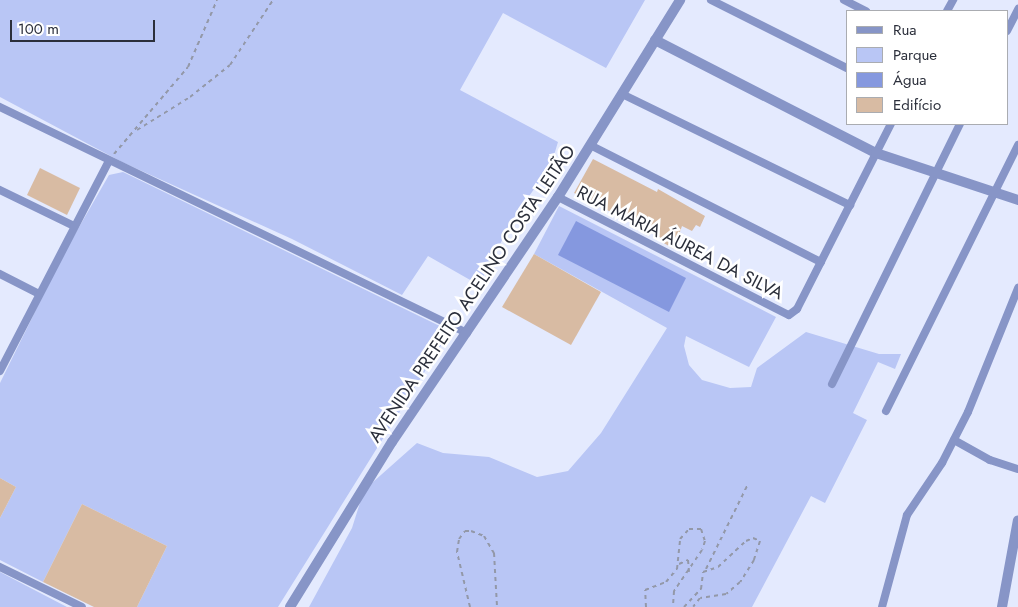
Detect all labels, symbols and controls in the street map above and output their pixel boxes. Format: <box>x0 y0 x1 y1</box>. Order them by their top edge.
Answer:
scale bar <box>12 10 158 42</box>
legend <box>846 10 1008 125</box>
text: 100 m <box>18 18 59 40</box>
text: Rua <box>893 19 917 41</box>
text: Parque <box>893 44 937 66</box>
text: Água <box>893 69 927 91</box>
text: Edifício <box>893 94 941 116</box>
street label: AVENIDA PREFEITO ACELINO COSTA LEITÃO <box>364 141 580 447</box>
street label: RUA MARIA ÁUREA DA SILVA <box>573 181 787 305</box>

